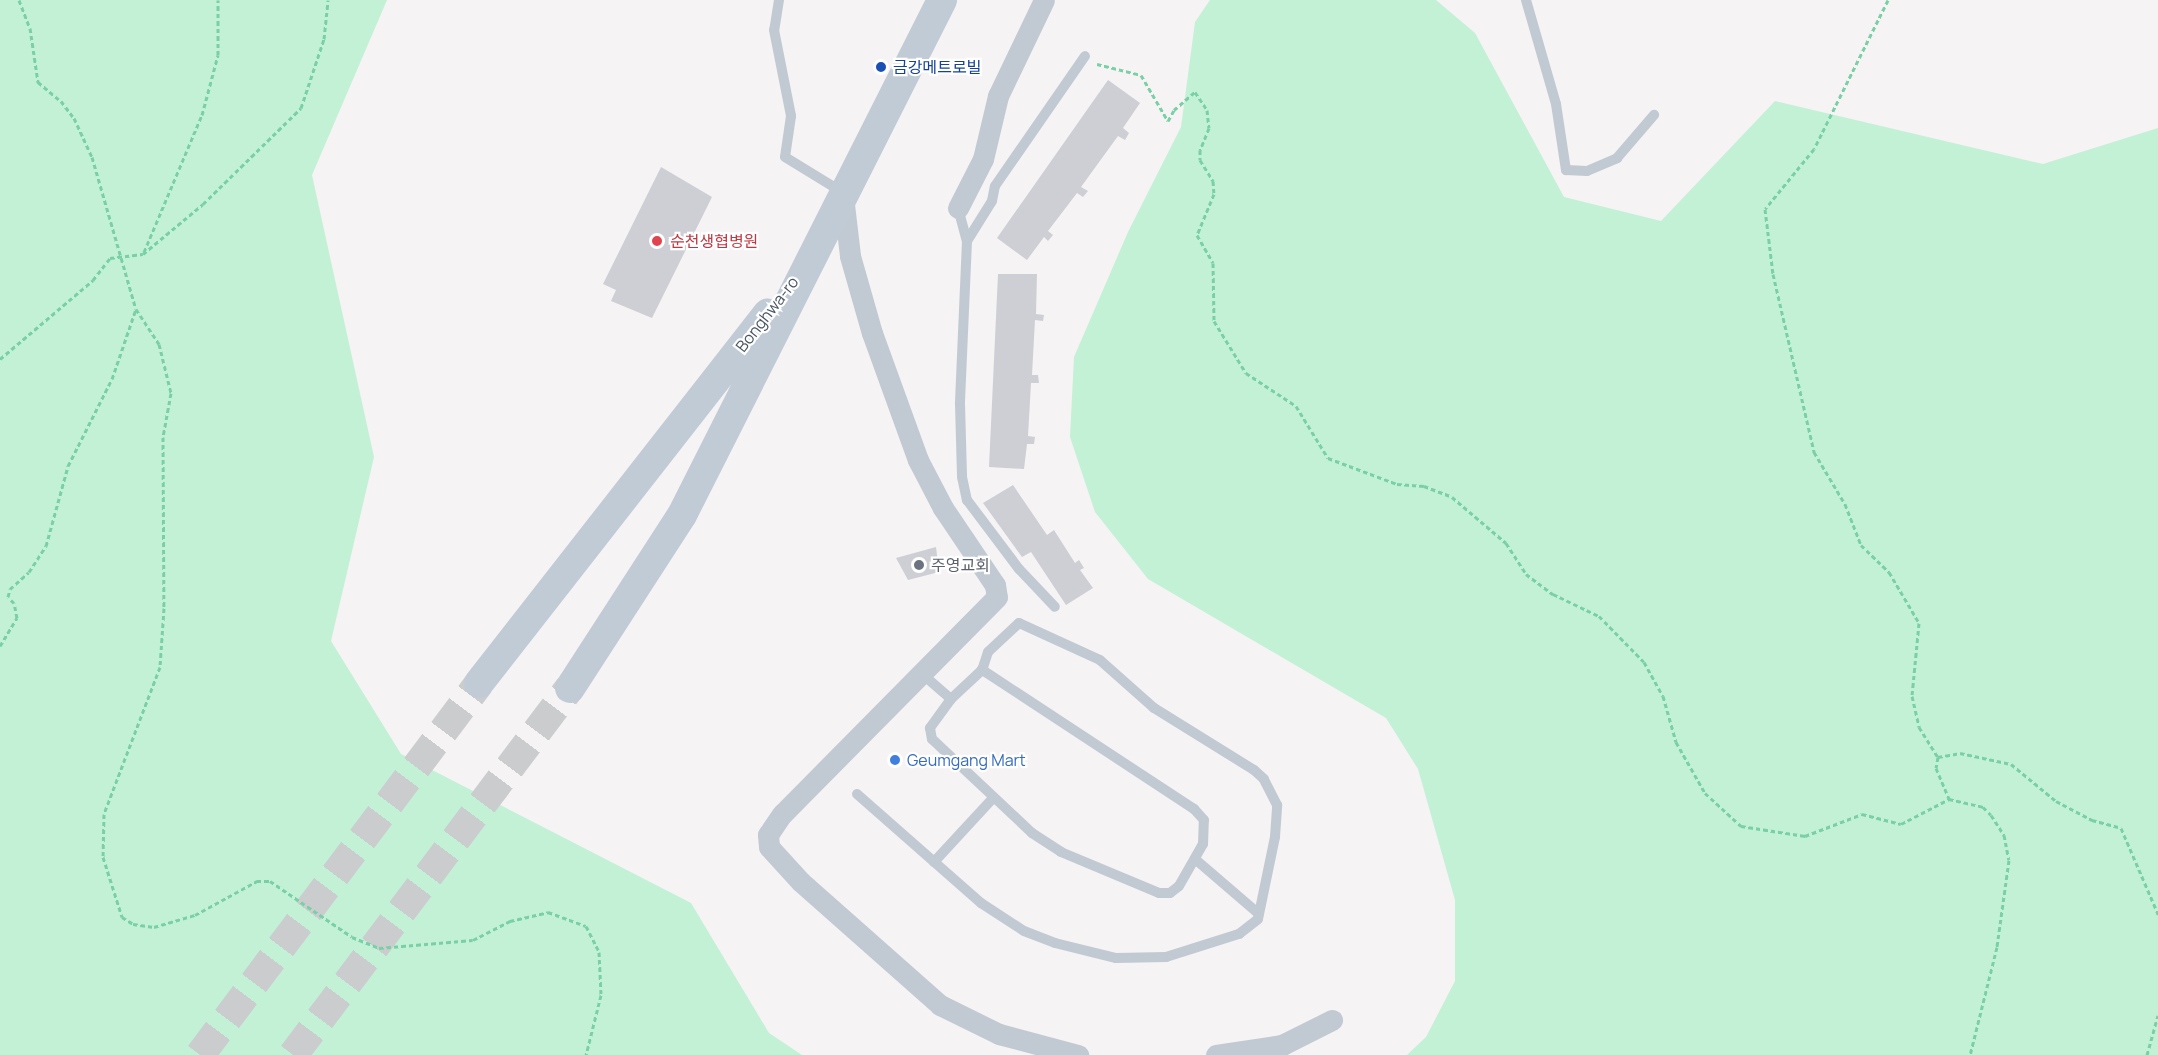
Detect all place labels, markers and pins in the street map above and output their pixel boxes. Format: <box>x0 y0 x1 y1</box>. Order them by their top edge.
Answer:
place label: 금강메트로빌 <box>893 57 981 77</box>
marker: 금강메트로빌 <box>874 60 888 74</box>
place label: 순천생협병원 <box>670 231 758 251</box>
marker: 순천생협병원 <box>648 232 666 250</box>
place label: 주영교회 <box>931 555 990 575</box>
marker: 주영교회 <box>912 558 926 572</box>
place label: Geumgang Mart <box>907 750 1026 770</box>
marker: Geumgang Mart <box>888 753 902 767</box>

